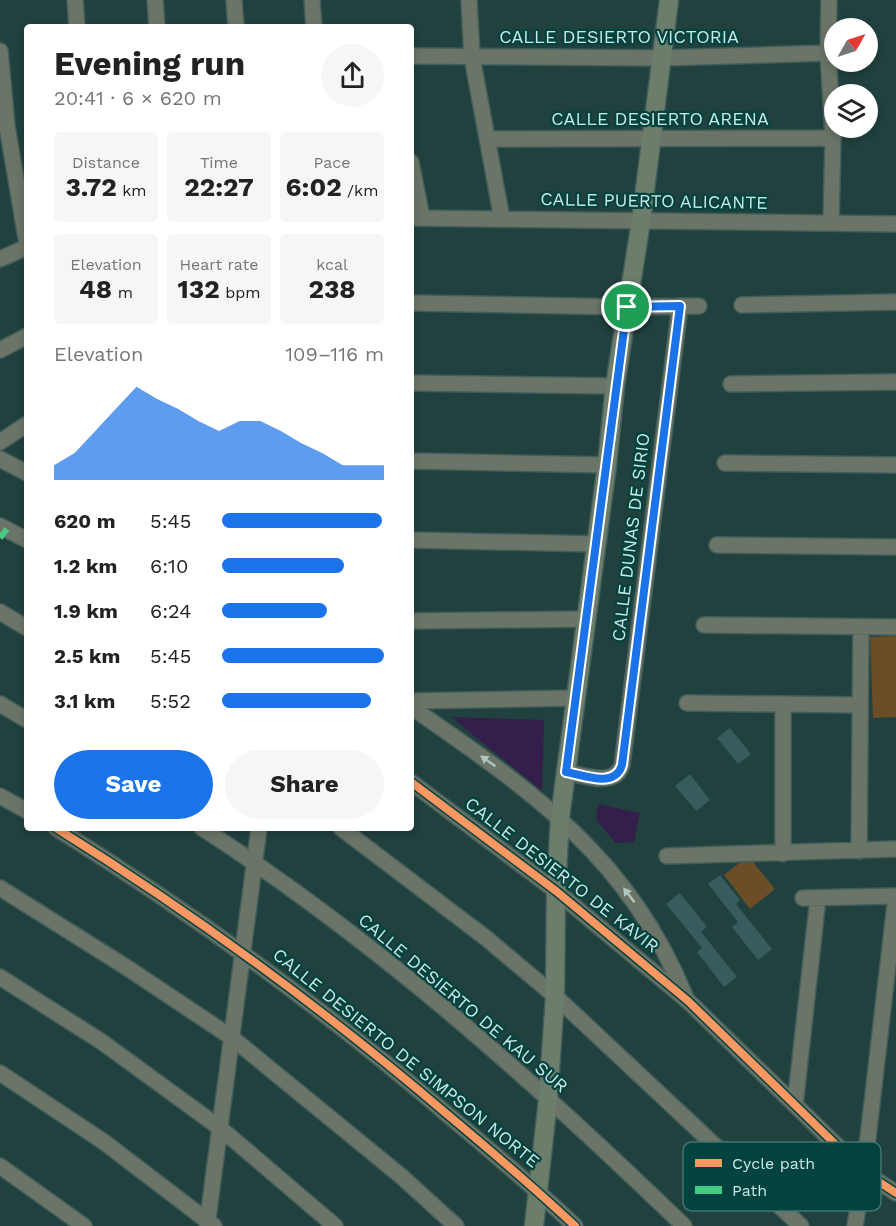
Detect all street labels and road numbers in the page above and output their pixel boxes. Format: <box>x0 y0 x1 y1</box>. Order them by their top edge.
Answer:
street label: CALLE DESIERTO VICTORIA <box>499 26 739 47</box>
street label: CALLE DESIERTO ARENA <box>551 108 769 129</box>
street label: CALLE PUERTO ALICANTE <box>540 188 768 213</box>
street label: CALLE DUNAS DE SIRIO <box>607 431 654 642</box>
street label: CALLE DESIERTO DE KAVIR <box>461 792 663 957</box>
street label: CALLE DESIERTO DE KAU SUR <box>354 909 572 1096</box>
street label: CALLE DESIERTO DE SIMPSON NORTE <box>269 944 544 1172</box>

